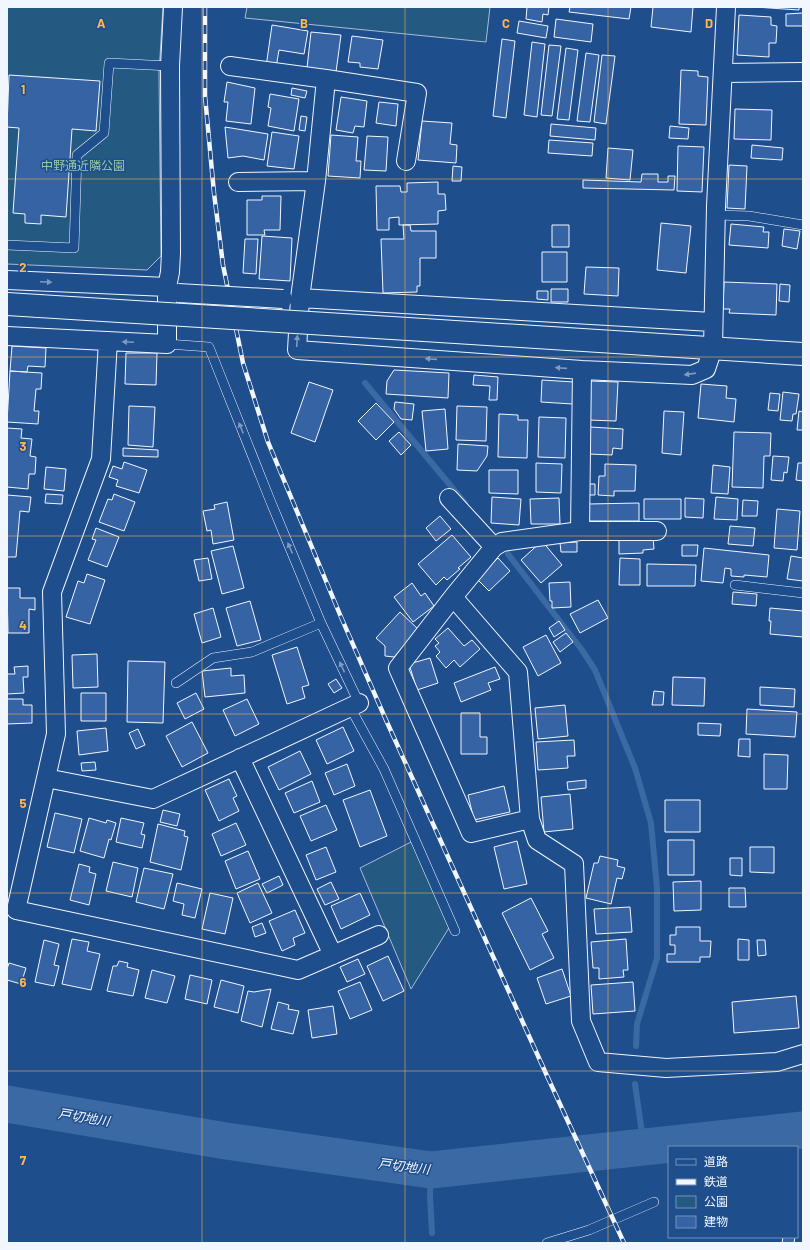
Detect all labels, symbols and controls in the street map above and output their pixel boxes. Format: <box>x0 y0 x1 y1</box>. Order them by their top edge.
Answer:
text: A <box>97 15 106 31</box>
text: B <box>300 15 308 31</box>
text: C <box>502 15 510 31</box>
text: D <box>705 15 713 31</box>
text: 1 <box>21 81 25 97</box>
park label: 中野通近隣公園 <box>41 158 125 172</box>
text: 2 <box>19 259 27 275</box>
one-way arrow <box>40 278 52 285</box>
one-way arrow <box>294 334 300 347</box>
one-way arrow <box>122 338 134 345</box>
one-way arrow <box>425 356 437 363</box>
one-way arrow <box>555 365 567 372</box>
one-way arrow <box>684 371 697 377</box>
one-way arrow <box>238 421 244 433</box>
text: 3 <box>19 438 27 454</box>
one-way arrow <box>287 543 293 554</box>
text: 4 <box>19 617 27 633</box>
one-way arrow <box>339 662 345 673</box>
text: 5 <box>19 795 27 811</box>
text: 6 <box>20 974 27 990</box>
water label: 戸切地川 <box>57 1105 113 1129</box>
legend <box>668 1146 798 1238</box>
text: 7 <box>20 1152 27 1168</box>
text: 道路 <box>704 1154 728 1168</box>
water label: 戸切地川 <box>377 1155 433 1177</box>
text: 鉄道 <box>704 1174 728 1188</box>
text: 公園 <box>704 1194 728 1208</box>
text: 建物 <box>704 1214 728 1228</box>

